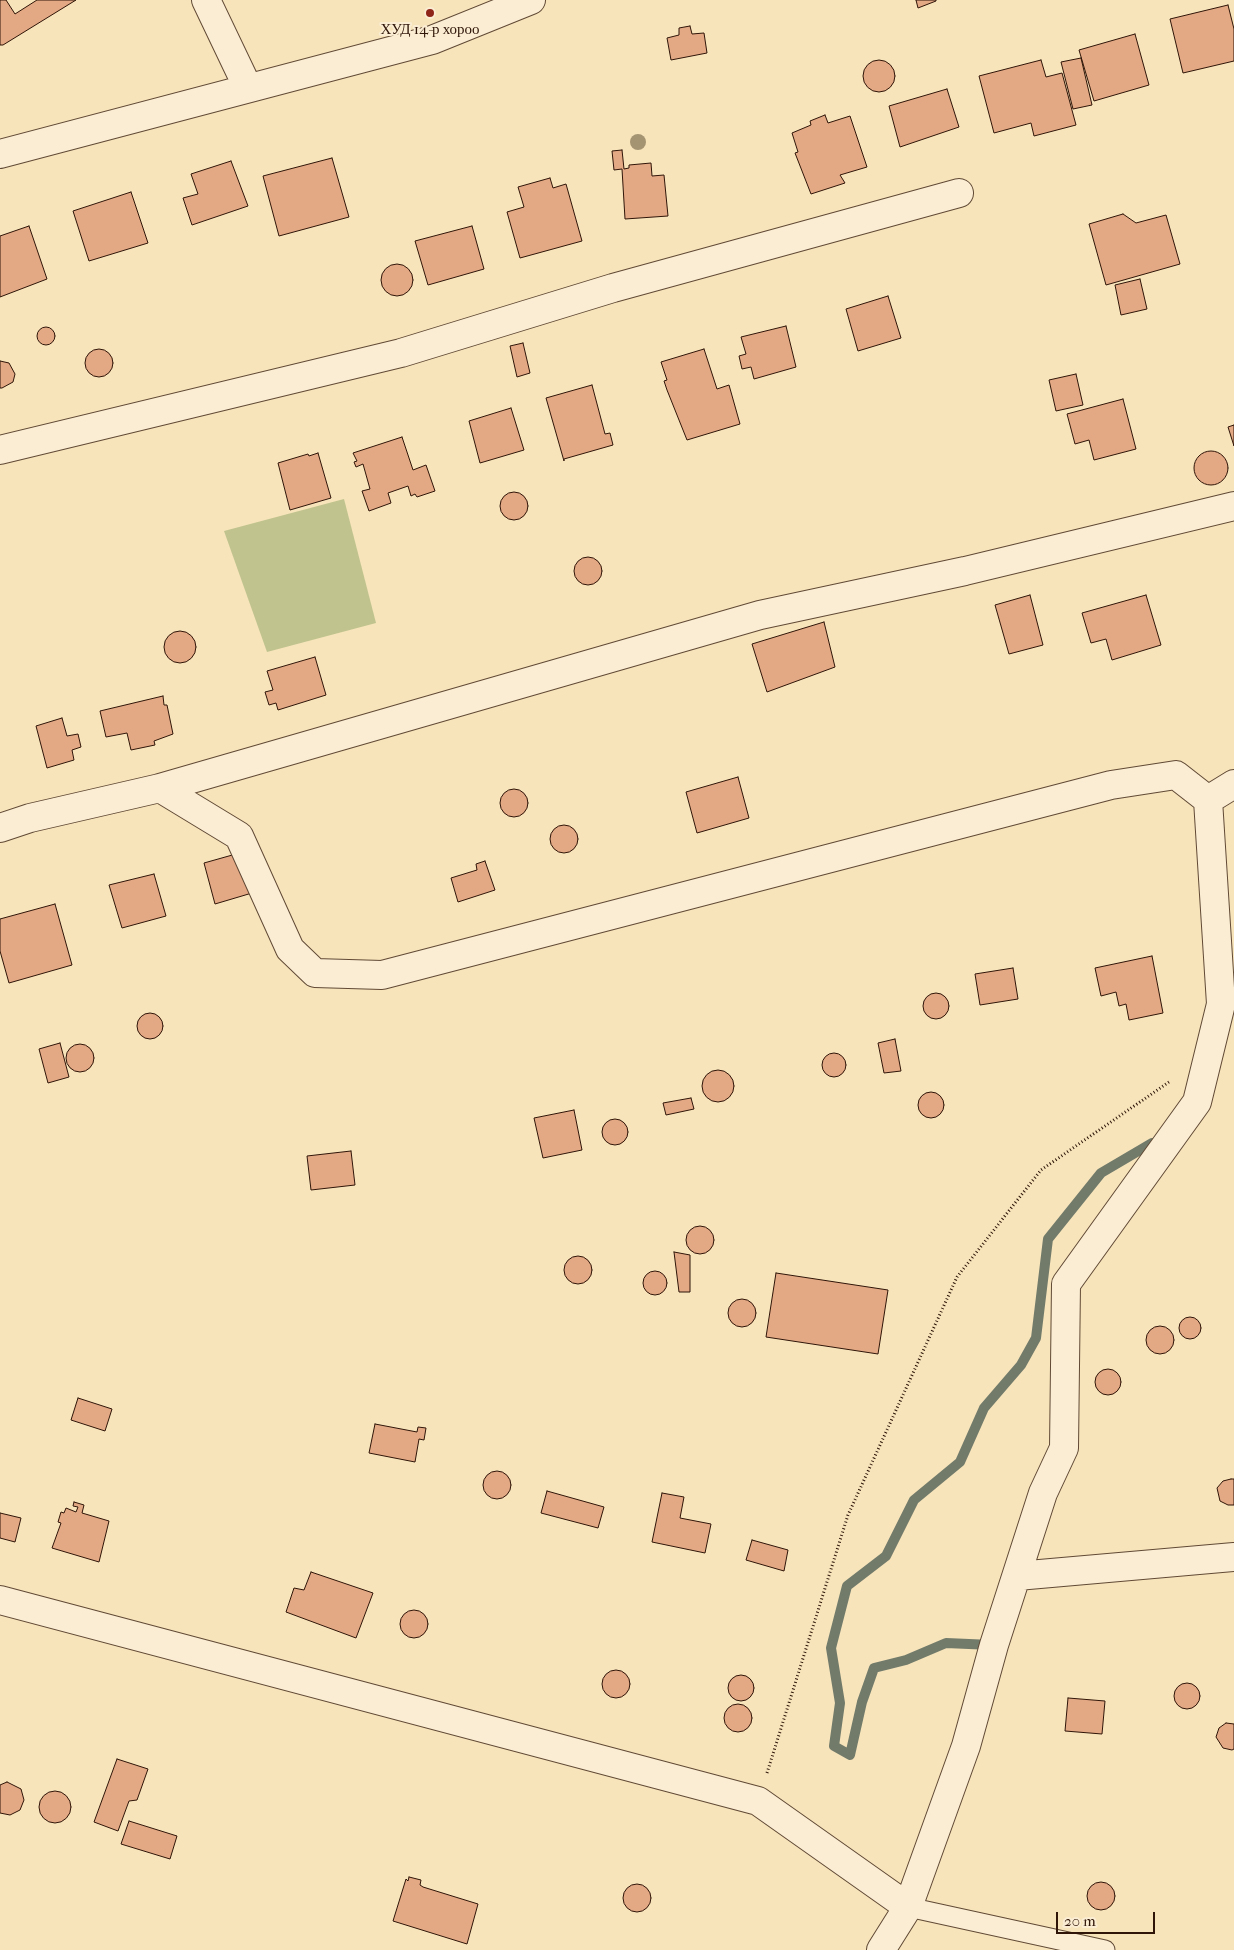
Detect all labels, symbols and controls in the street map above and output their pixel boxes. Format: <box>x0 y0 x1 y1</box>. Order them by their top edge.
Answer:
marker: ХУД 14-р хороо <box>424 7 436 19</box>
place label: ХУД 14-р хороо <box>380 21 480 39</box>
scale bar <box>1059 1902 1158 1934</box>
text: 20 m <box>1064 1912 1096 1930</box>

